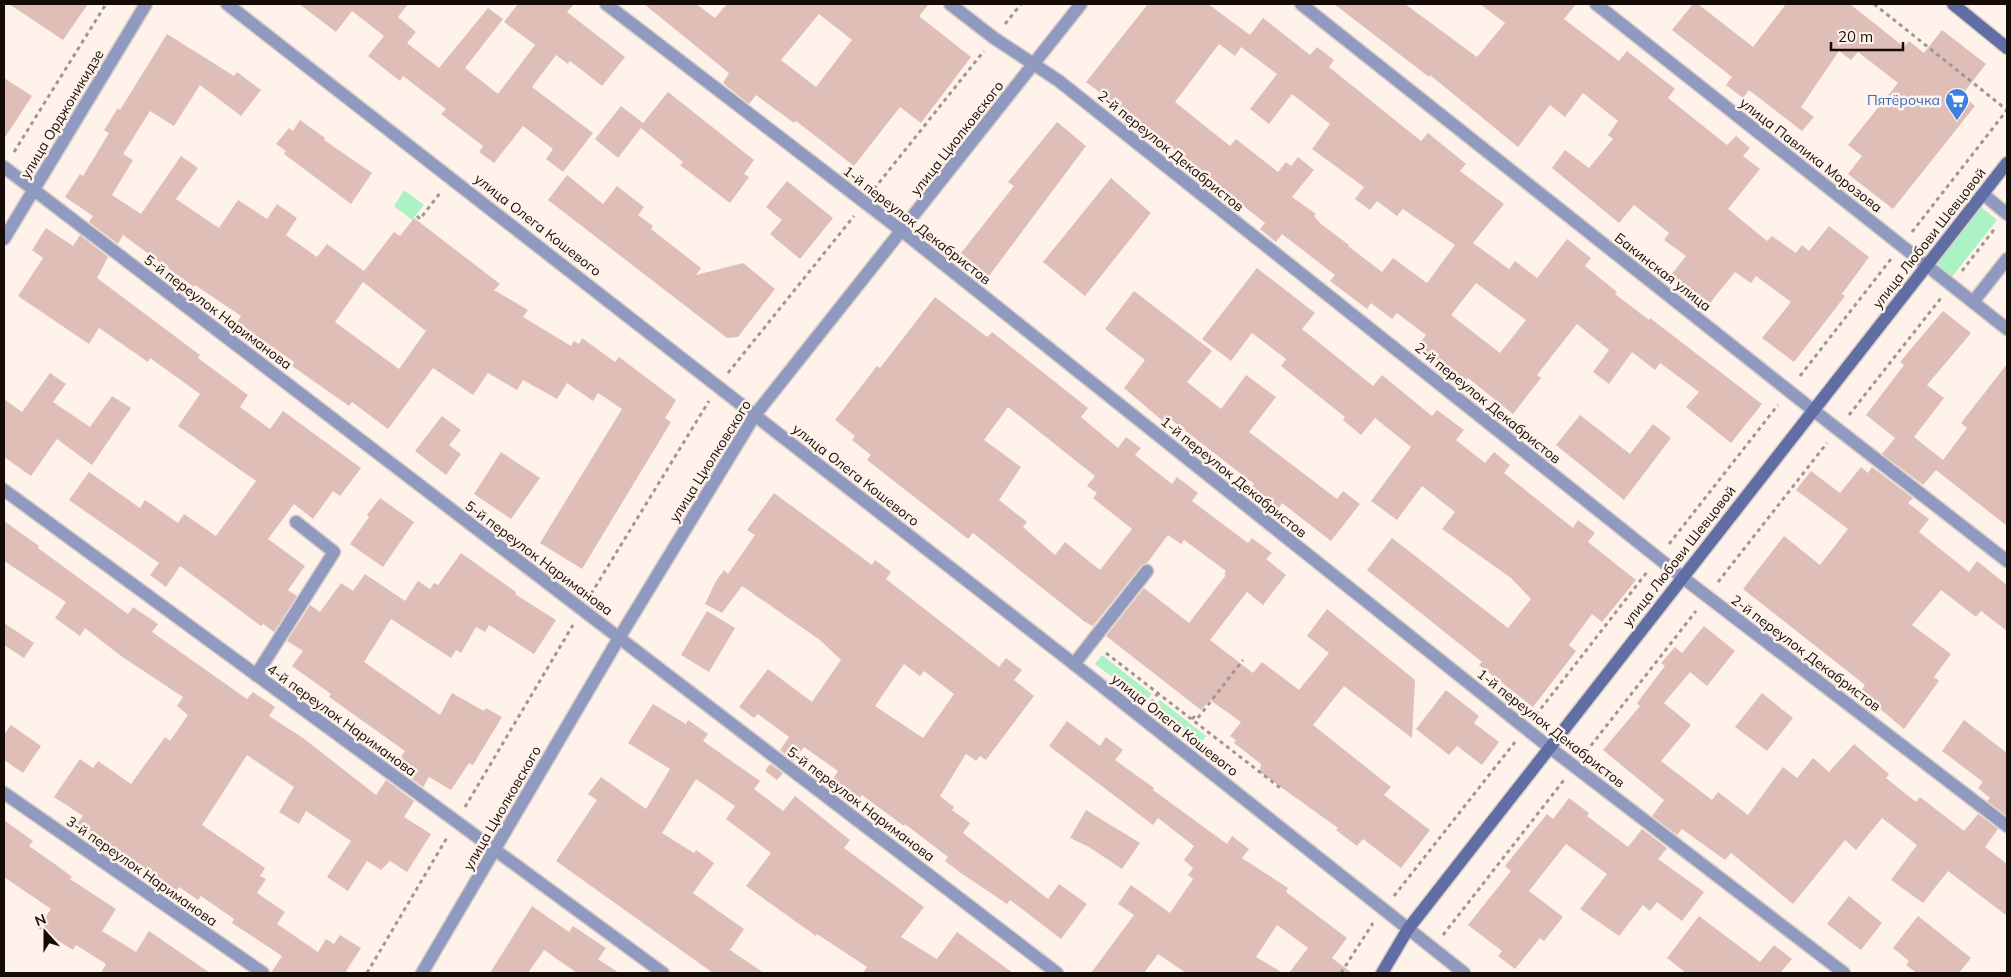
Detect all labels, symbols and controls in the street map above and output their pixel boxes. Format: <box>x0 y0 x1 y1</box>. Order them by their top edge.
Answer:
scale bar <box>1831 20 1904 52</box>
text: 20 m <box>1838 27 1873 46</box>
street label: улица Орджоникидзе <box>16 46 108 182</box>
street label: улица Циолковского <box>907 77 1007 199</box>
street label: 2-й переулок Декабристов <box>1094 86 1248 216</box>
supermarket icon: Пятёрочка <box>1944 87 1970 121</box>
place label: Пятёрочка <box>1867 91 1940 109</box>
street label: улица Павлика Морозова <box>1736 94 1886 216</box>
street label: 1-й переулок Декабристов <box>839 162 995 288</box>
street label: улица Любови Шевцовой <box>1868 164 1990 312</box>
street label: улица Олега Кошевого <box>471 170 605 280</box>
street label: Бакинская улица <box>1611 229 1715 315</box>
street label: 5-й переулок Нариманова <box>141 251 295 373</box>
street label: 2-й переулок Декабристов <box>1411 338 1565 468</box>
street label: улица Циолковского <box>665 397 755 525</box>
street label: 1-й переулок Декабристов <box>1157 412 1311 542</box>
street label: улица Олега Кошевого <box>789 420 923 530</box>
street label: улица Любови Шевцовой <box>1618 482 1740 630</box>
street label: 5-й переулок Нариманова <box>462 497 616 619</box>
street label: 2-й переулок Декабристов <box>1728 591 1885 715</box>
street label: 4-й переулок Нариманова <box>264 660 420 780</box>
street label: 1-й переулок Декабристов <box>1473 665 1629 791</box>
street label: улица Олега Кошевого <box>1108 670 1242 780</box>
street label: улица Циолковского <box>459 743 545 873</box>
street label: 5-й переулок Нариманова <box>784 743 938 865</box>
street label: 3-й переулок Нариманова <box>63 812 221 930</box>
north arrow <box>20 907 70 957</box>
text: N <box>32 910 49 930</box>

